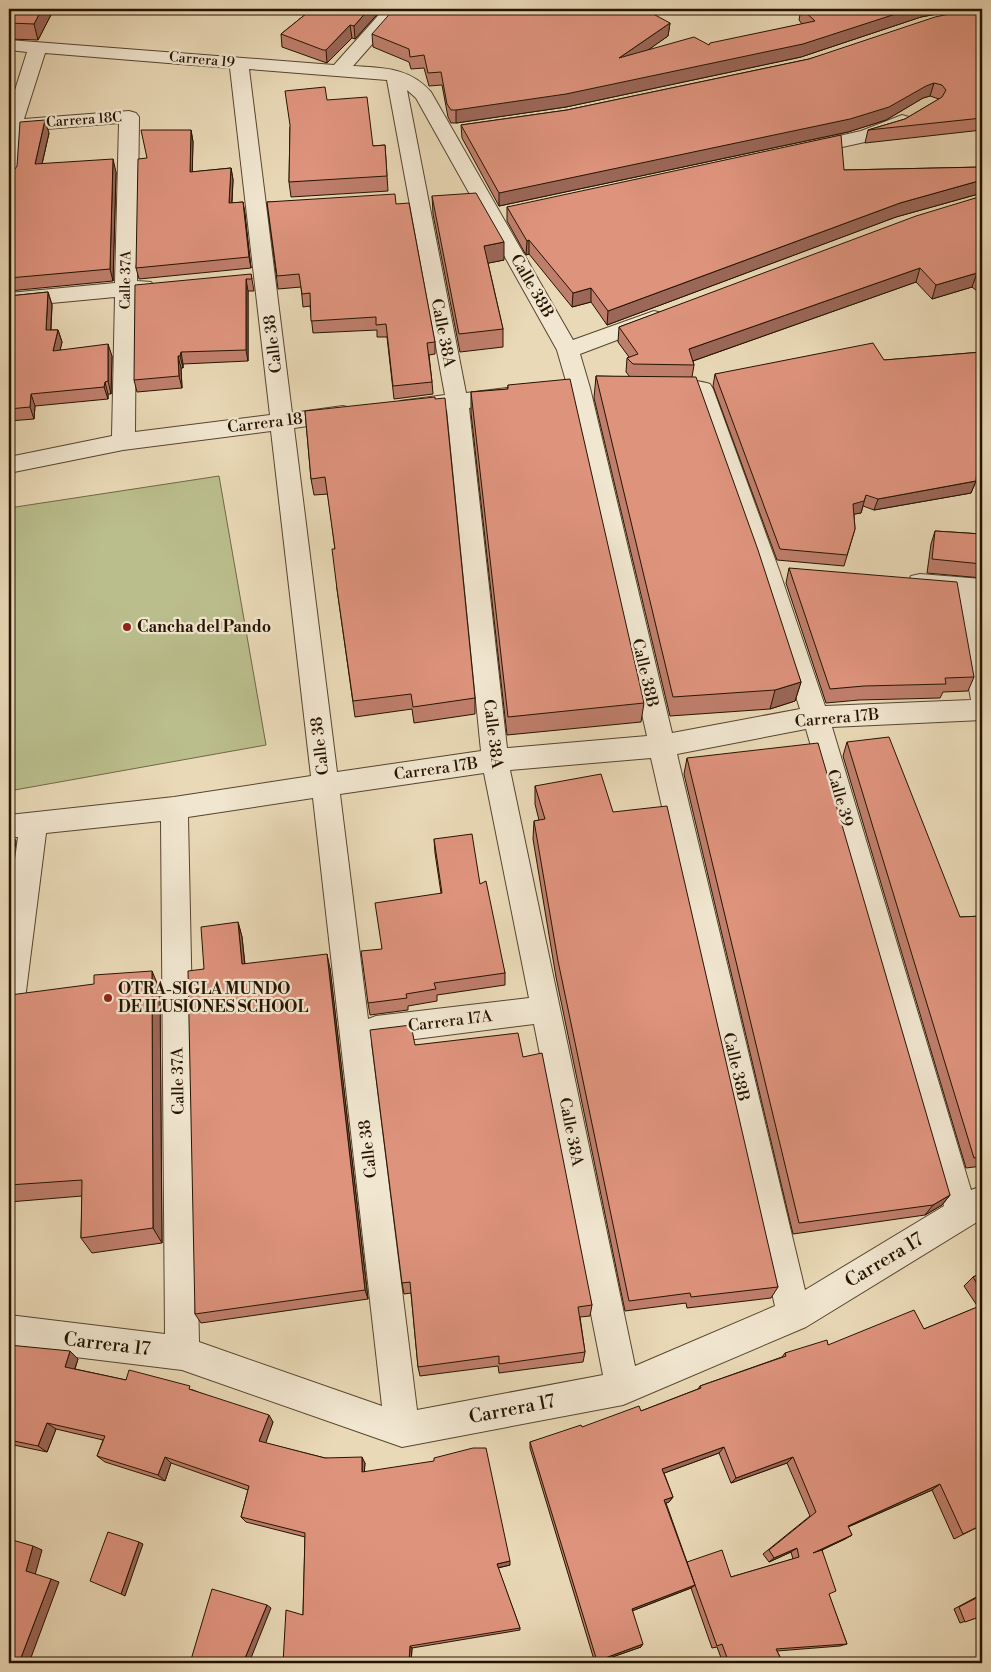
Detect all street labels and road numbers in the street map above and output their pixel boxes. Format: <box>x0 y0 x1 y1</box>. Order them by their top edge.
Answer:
street label: Carrera 19 <box>168 48 236 72</box>
street label: Carrera 18C <box>45 108 123 132</box>
street label: Calle 37A <box>116 250 136 310</box>
street label: Calle 38B <box>506 251 558 321</box>
street label: Calle 38A <box>427 297 460 370</box>
street label: Calle 38 <box>259 314 286 374</box>
street label: Carrera 18 <box>226 408 304 438</box>
street label: Calle 38B <box>627 637 663 709</box>
street label: Calle 38A <box>479 698 507 771</box>
street label: Carrera 17B <box>794 704 880 732</box>
street label: Calle 38 <box>306 716 333 776</box>
street label: Carrera 17B <box>393 753 479 785</box>
street label: Calle 39 <box>822 767 858 829</box>
street label: Carrera 17A <box>407 1006 494 1036</box>
street label: Calle 38B <box>718 1031 754 1103</box>
street label: Calle 37A <box>167 1046 189 1115</box>
street label: Calle 38A <box>555 1096 588 1169</box>
street label: Calle 38 <box>354 1119 381 1179</box>
street label: Carrera 17 <box>840 1227 928 1293</box>
street label: Carrera 17 <box>62 1327 152 1361</box>
street label: Carrera 17 <box>467 1389 558 1429</box>

